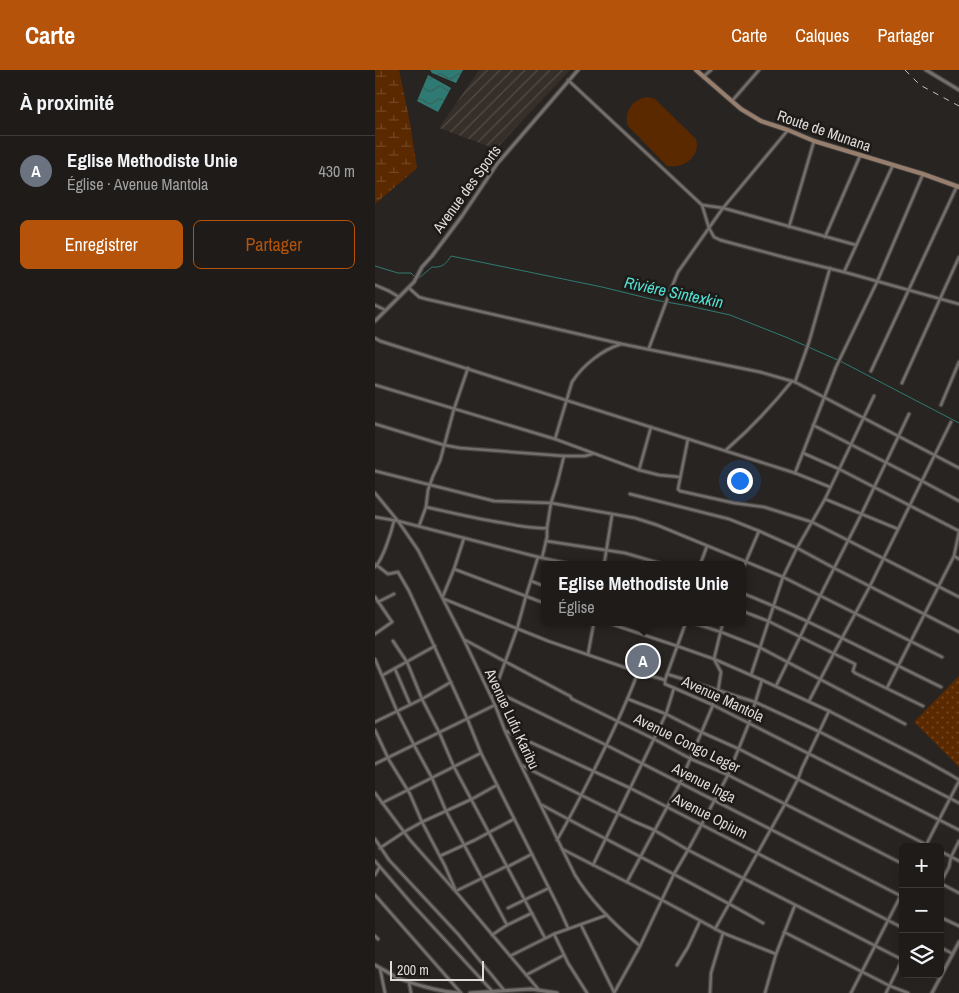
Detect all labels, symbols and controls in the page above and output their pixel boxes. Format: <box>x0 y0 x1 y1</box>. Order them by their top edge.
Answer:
text: Carte <box>25 19 75 51</box>
text: Carte <box>731 23 767 48</box>
text: Calques <box>795 23 849 48</box>
text: Partager <box>877 23 934 48</box>
text: À proximité <box>20 88 114 117</box>
street label: Route de Munana <box>775 105 874 156</box>
street label: Avenue des Sports <box>427 141 506 238</box>
text: Eglise Methodiste Unie <box>67 147 238 173</box>
text: A <box>31 160 41 182</box>
text: 430 m <box>319 160 355 182</box>
text: Église · Avenue Mantola <box>67 173 208 195</box>
button: Enregistrer <box>20 220 183 269</box>
button: Partager <box>193 220 355 269</box>
water label: Riviére Sintexkin <box>622 271 726 313</box>
your location <box>727 468 753 494</box>
popup <box>541 561 746 626</box>
text: Eglise Methodiste Unie <box>558 570 729 596</box>
text: Église <box>558 596 595 618</box>
pin: A <box>627 642 659 680</box>
street label: Avenue Lufu Karibu <box>480 664 545 772</box>
street label: Avenue Mantola <box>678 670 768 727</box>
street label: Avenue Congo Leger <box>630 707 744 777</box>
street label: Avenue Inga <box>668 757 740 808</box>
street label: Avenue Opium <box>668 787 751 843</box>
map controls <box>899 843 944 978</box>
button: + <box>899 843 944 888</box>
button: − <box>899 888 944 933</box>
button: layers <box>899 933 944 978</box>
scale bar <box>390 958 484 981</box>
text: 200 m <box>397 961 429 979</box>

